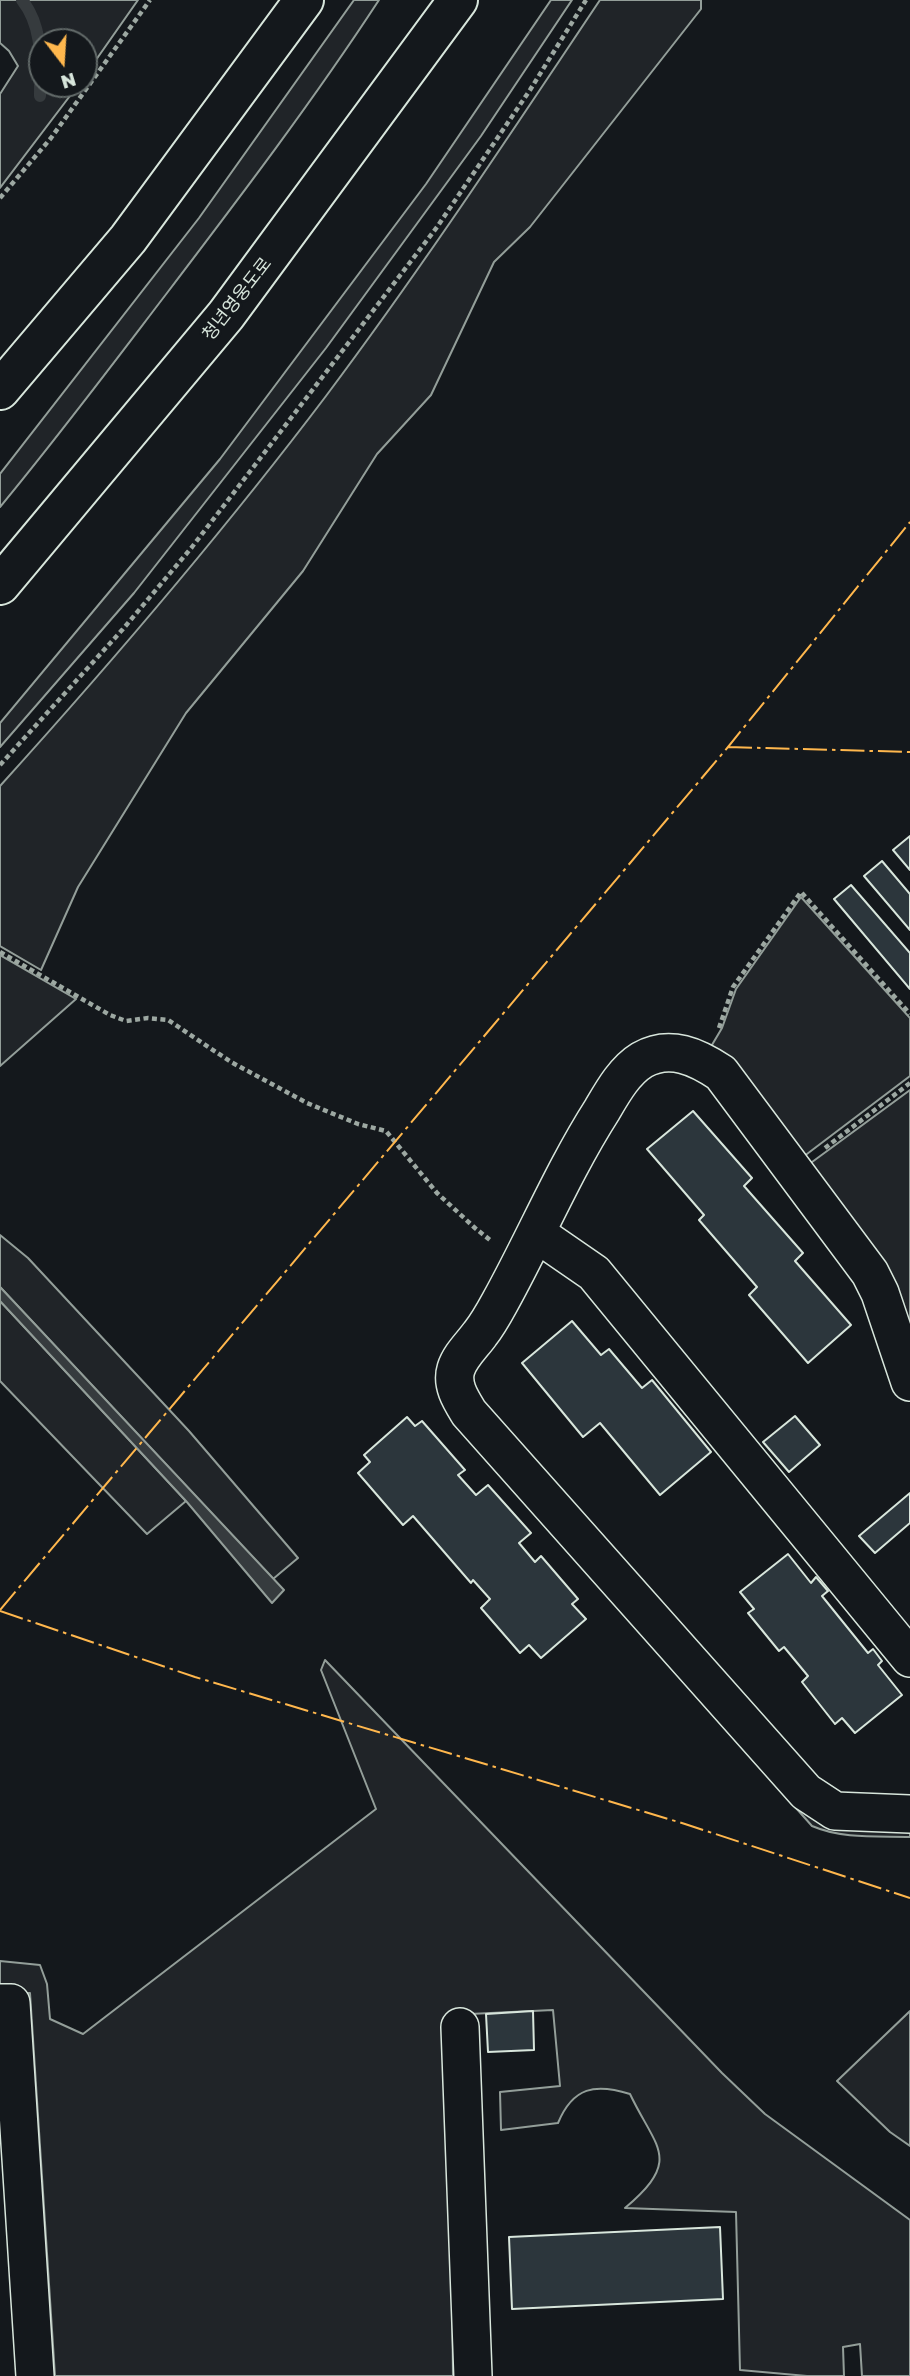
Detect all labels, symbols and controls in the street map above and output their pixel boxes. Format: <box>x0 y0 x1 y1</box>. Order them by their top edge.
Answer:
north arrow <box>28 28 98 98</box>
text: N <box>58 69 79 95</box>
street label: 청년영웅도로 <box>198 253 276 345</box>

